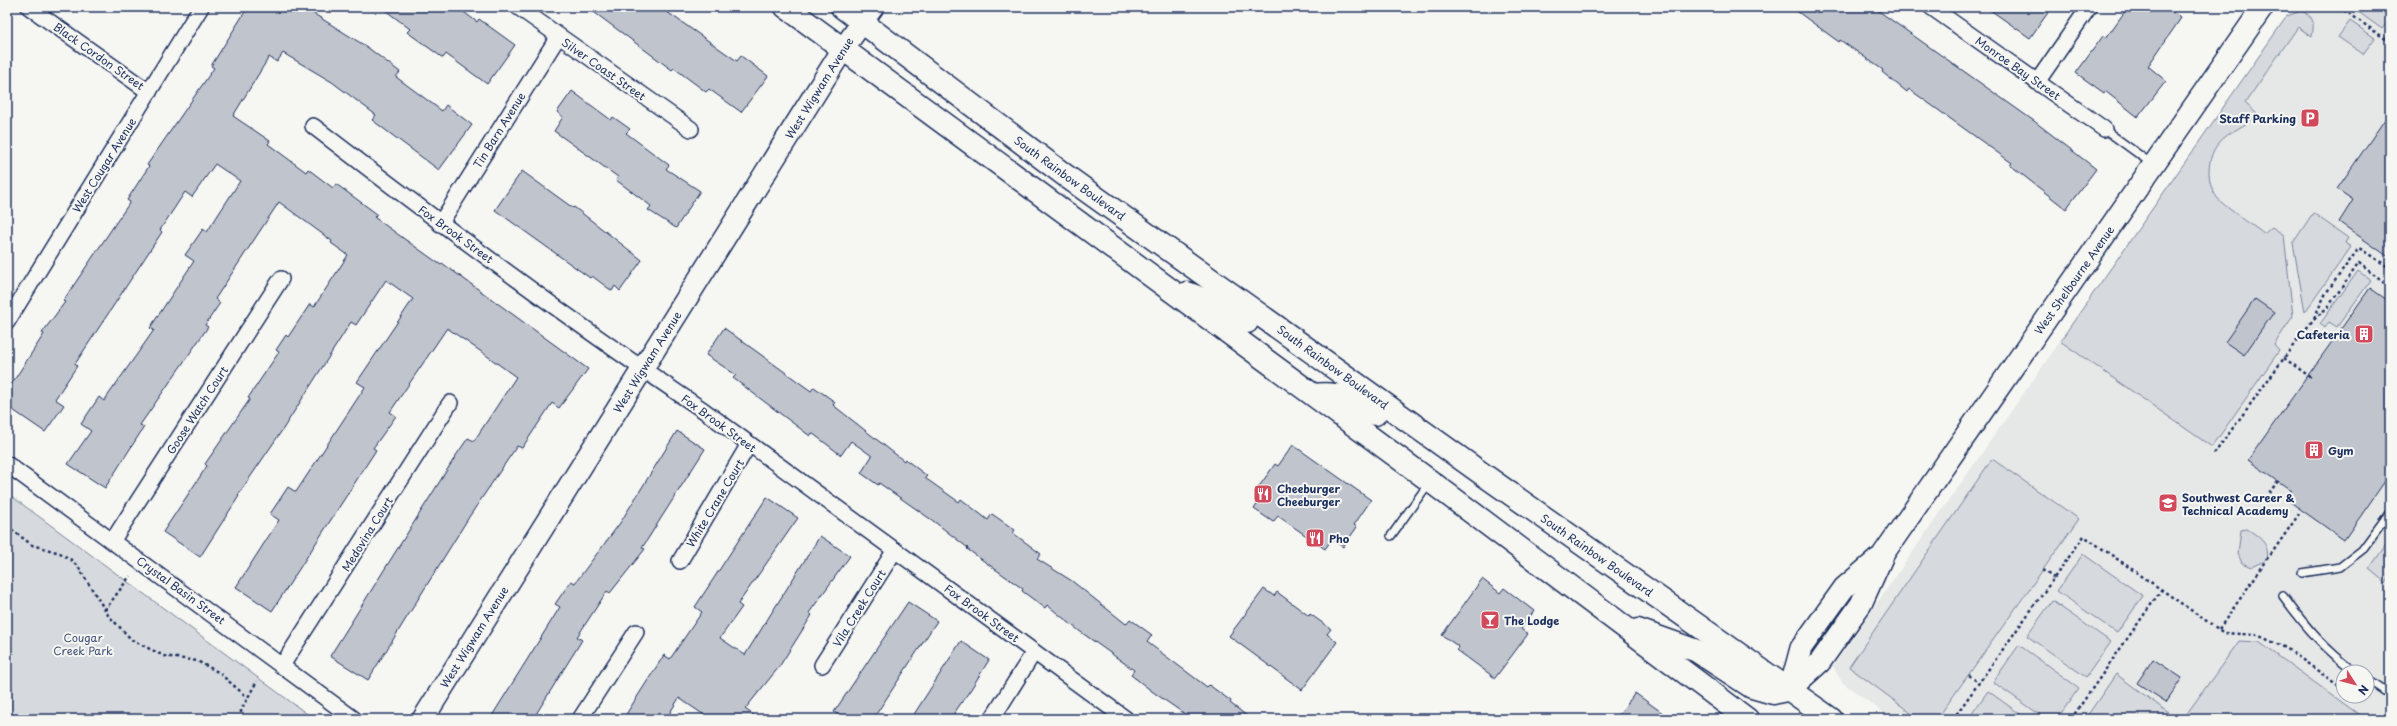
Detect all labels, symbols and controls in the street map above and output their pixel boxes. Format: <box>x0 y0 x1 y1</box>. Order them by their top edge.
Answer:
street label: Black Cordon Street <box>50 18 148 94</box>
street label: Monroe Bay Street <box>1972 32 2064 104</box>
street label: Silver Coast Street <box>559 34 650 105</box>
street label: West Wigwam Avenue <box>781 34 857 142</box>
street label: Tin Barn Avenue <box>469 89 529 171</box>
parking icon: Staff Parking <box>2299 107 2321 129</box>
place label: Staff Parking <box>2219 110 2296 127</box>
street label: West Cougar Avenue <box>68 114 140 216</box>
street label: South Rainbow Boulevard <box>1011 132 1129 224</box>
street label: Fox Brook Street <box>415 201 497 267</box>
street label: West Shelbourne Avenue <box>2030 222 2118 338</box>
street label: West Wigwam Avenue <box>609 308 685 416</box>
street label: South Rainbow Boulevard <box>1274 321 1392 413</box>
building icon: Cafeteria <box>2353 323 2375 345</box>
place label: Cafeteria <box>2297 326 2350 343</box>
street label: Goose Watch Court <box>162 362 232 457</box>
street label: Fox Brook Street <box>678 390 760 456</box>
building icon: Gym <box>2303 439 2325 461</box>
place label: Gym <box>2328 442 2354 459</box>
street label: White Crane Court <box>682 455 748 550</box>
place label: Cheeburger Cheeburger <box>1277 480 1340 510</box>
restaurant icon: Cheeburger Cheeburger <box>1252 483 1274 505</box>
place label: Southwest Career & Technical Academy <box>2182 489 2295 519</box>
school or university icon: Southwest Career & Technical Academy <box>2157 492 2179 514</box>
street label: Medovina Court <box>337 493 397 575</box>
street label: South Rainbow Boulevard <box>1537 510 1657 601</box>
restaurant icon: Pho <box>1304 527 1326 549</box>
place label: Pho <box>1329 530 1350 547</box>
street label: Crystal Basin Street <box>133 552 229 628</box>
street label: Vila Creek Court <box>828 566 890 650</box>
street label: Fox Brook Street <box>941 580 1023 646</box>
street label: West Wigwam Avenue <box>436 583 512 691</box>
bar icon: The Lodge <box>1479 609 1501 631</box>
place label: The Lodge <box>1504 612 1559 629</box>
park label: Cougar Creek Park <box>53 629 113 659</box>
north arrow <box>2335 664 2375 704</box>
text: N <box>2354 682 2373 699</box>

